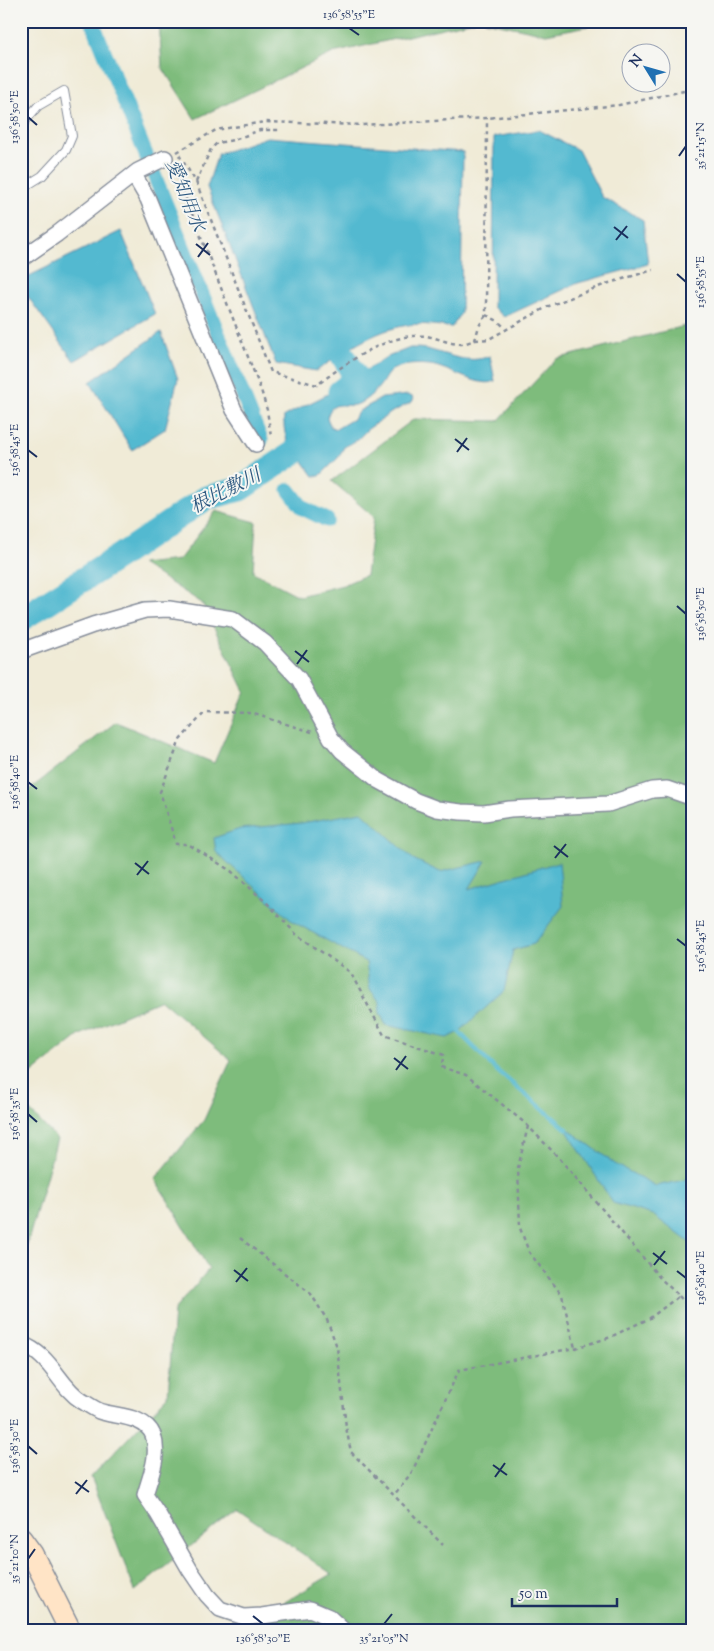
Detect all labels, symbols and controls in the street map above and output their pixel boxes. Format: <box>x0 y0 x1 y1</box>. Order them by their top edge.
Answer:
text: 136°58'55"E <box>323 6 376 24</box>
north arrow <box>622 42 672 92</box>
text: N <box>626 51 649 72</box>
text: 136°58'50"E <box>6 89 24 144</box>
text: 35°21'15"N <box>692 122 710 170</box>
water label: 愛知用水 <box>157 156 211 238</box>
text: 136°58'55"E <box>692 255 710 308</box>
text: 136°58'45"E <box>6 423 24 476</box>
water label: 根比敷川 <box>186 462 268 521</box>
text: 136°58'50"E <box>692 586 710 641</box>
text: 136°58'40"E <box>6 754 24 809</box>
text: 136°58'45"E <box>692 919 710 972</box>
text: 136°58'35"E <box>6 1087 24 1140</box>
text: 136°58'40"E <box>692 1250 710 1305</box>
text: 136°58'30"E <box>6 1418 24 1473</box>
text: 35°21'10"N <box>6 1534 24 1584</box>
scale bar <box>512 1576 616 1608</box>
text: 50 m <box>518 1584 548 1605</box>
text: 136°58'30"E <box>236 1630 291 1648</box>
text: 35°21'05"N <box>359 1630 409 1648</box>

